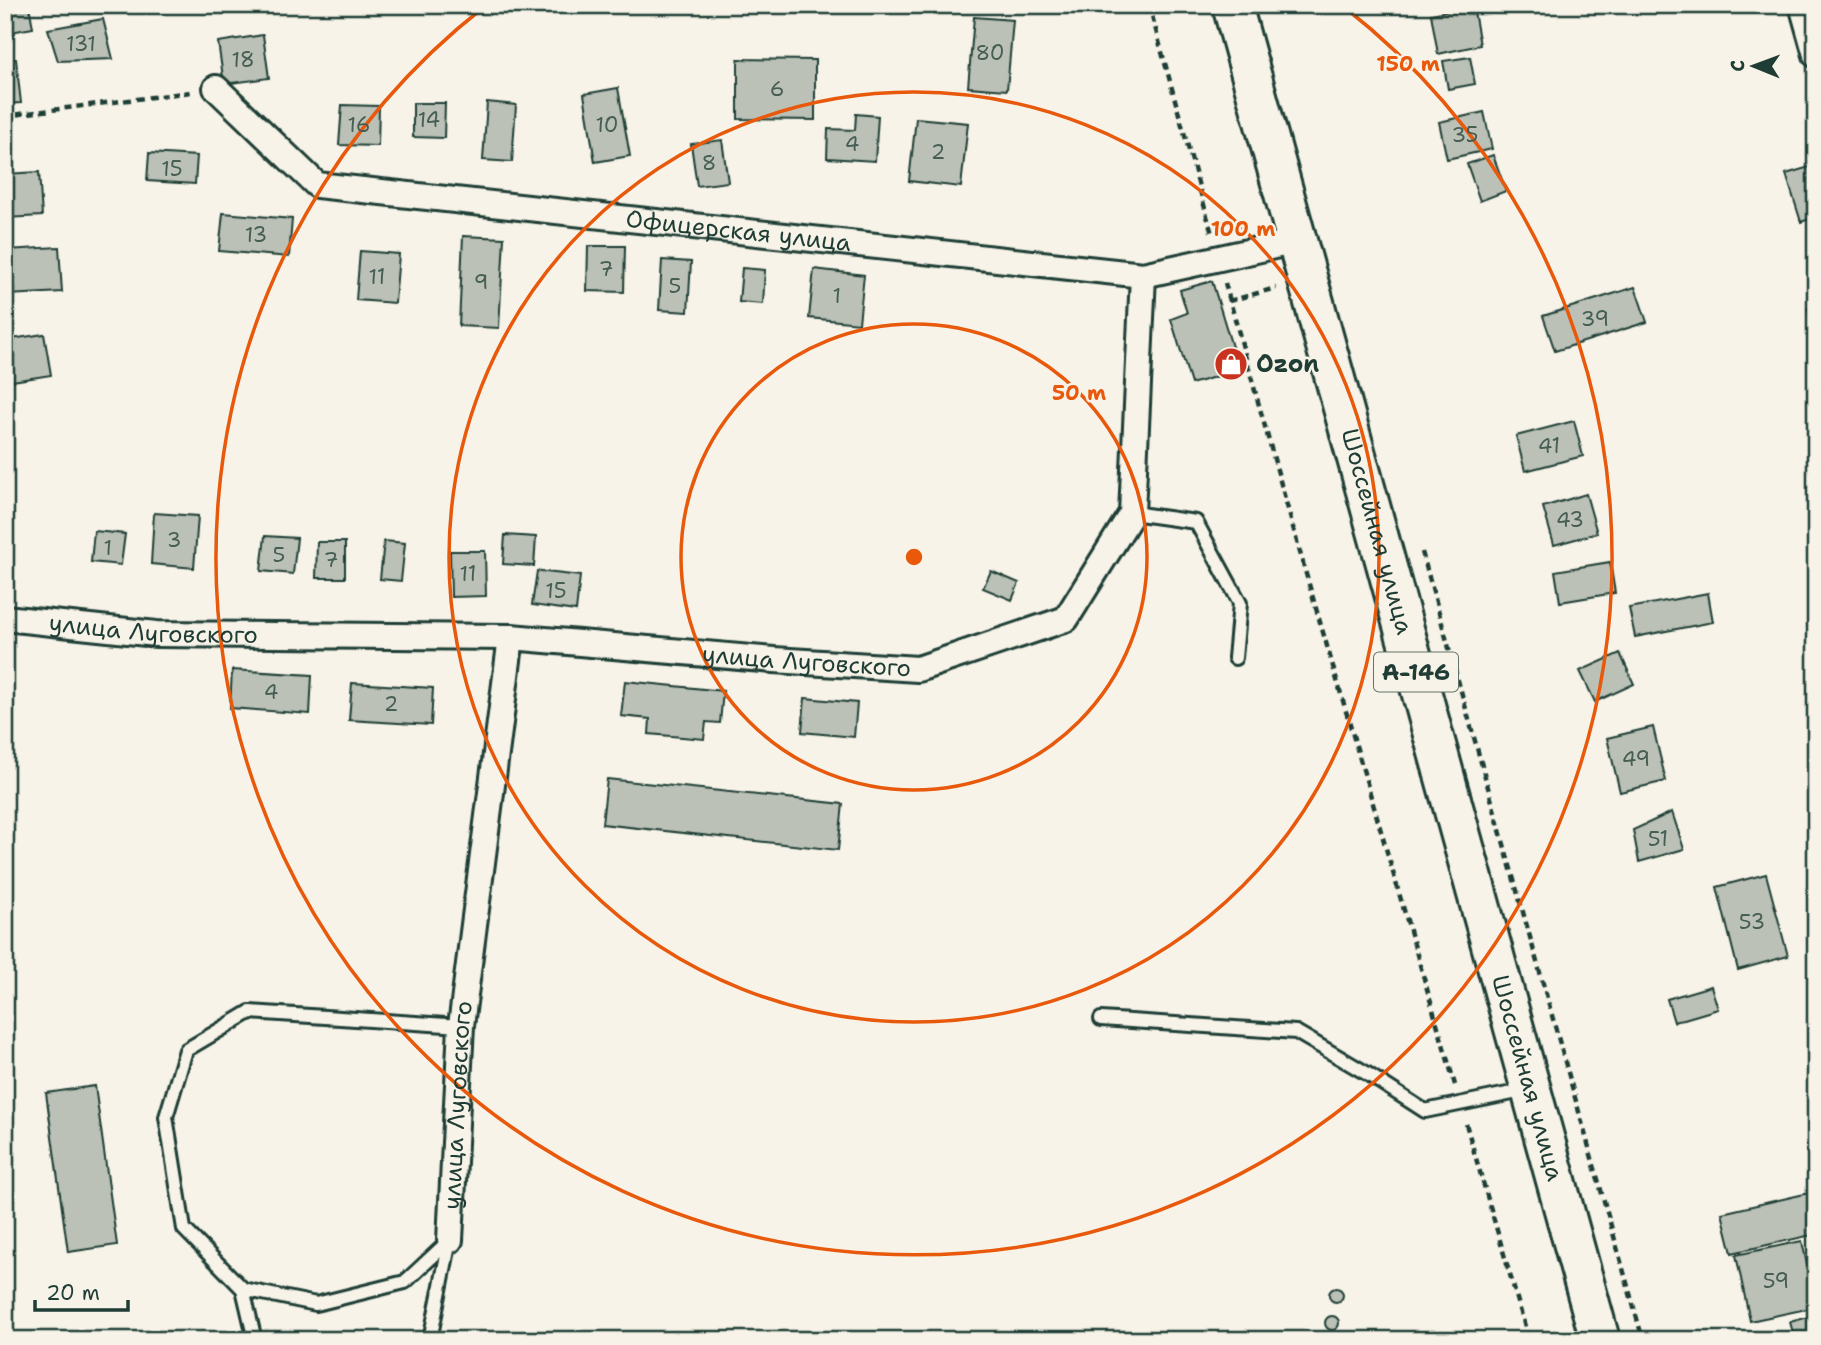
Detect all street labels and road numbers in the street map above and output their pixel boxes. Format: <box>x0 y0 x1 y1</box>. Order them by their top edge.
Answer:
street label: Офицерская улица <box>624 203 853 259</box>
street label: Шоссейная улица <box>1333 425 1421 638</box>
street label: улица Луговского <box>47 607 258 651</box>
street label: улица Луговского <box>701 638 912 685</box>
road number: А-146 <box>1374 652 1458 692</box>
street label: Шоссейная улица <box>1484 971 1571 1185</box>
street label: улица Луговского <box>436 999 480 1211</box>

